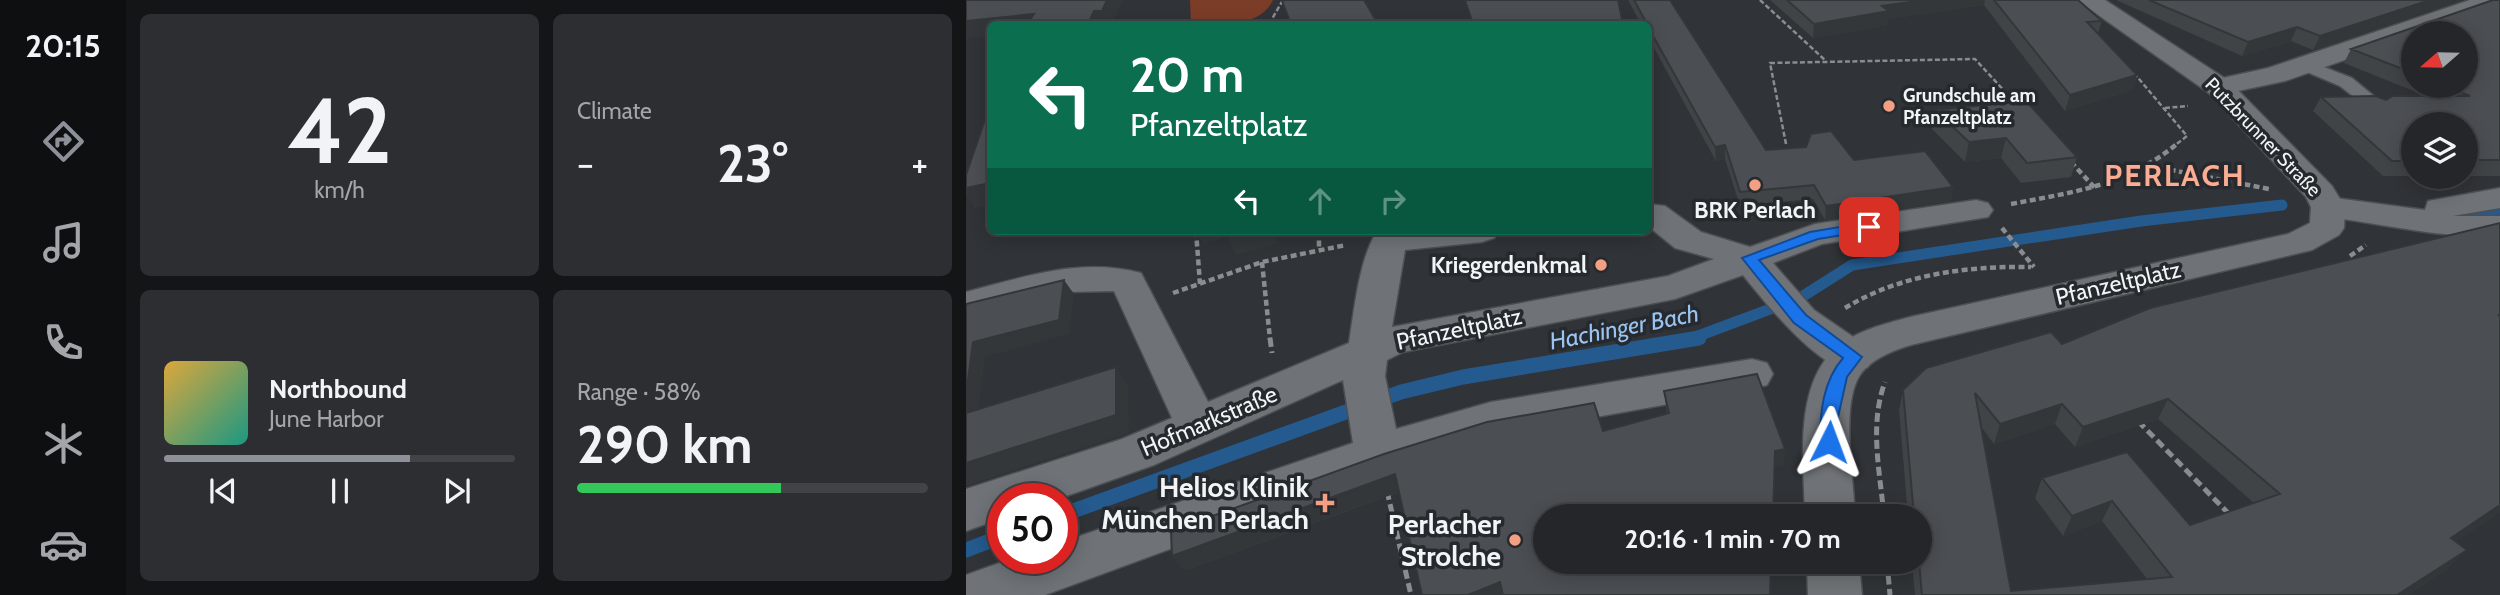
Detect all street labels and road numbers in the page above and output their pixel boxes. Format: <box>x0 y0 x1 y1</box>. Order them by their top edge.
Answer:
street label: Putzbrunner Straße <box>2200 73 2326 202</box>
street label: Pfanzeltplatz <box>2053 255 2183 311</box>
street label: Pfanzeltplatz <box>1394 302 1524 356</box>
street label: Hofmarkstraße <box>1137 380 1282 462</box>

